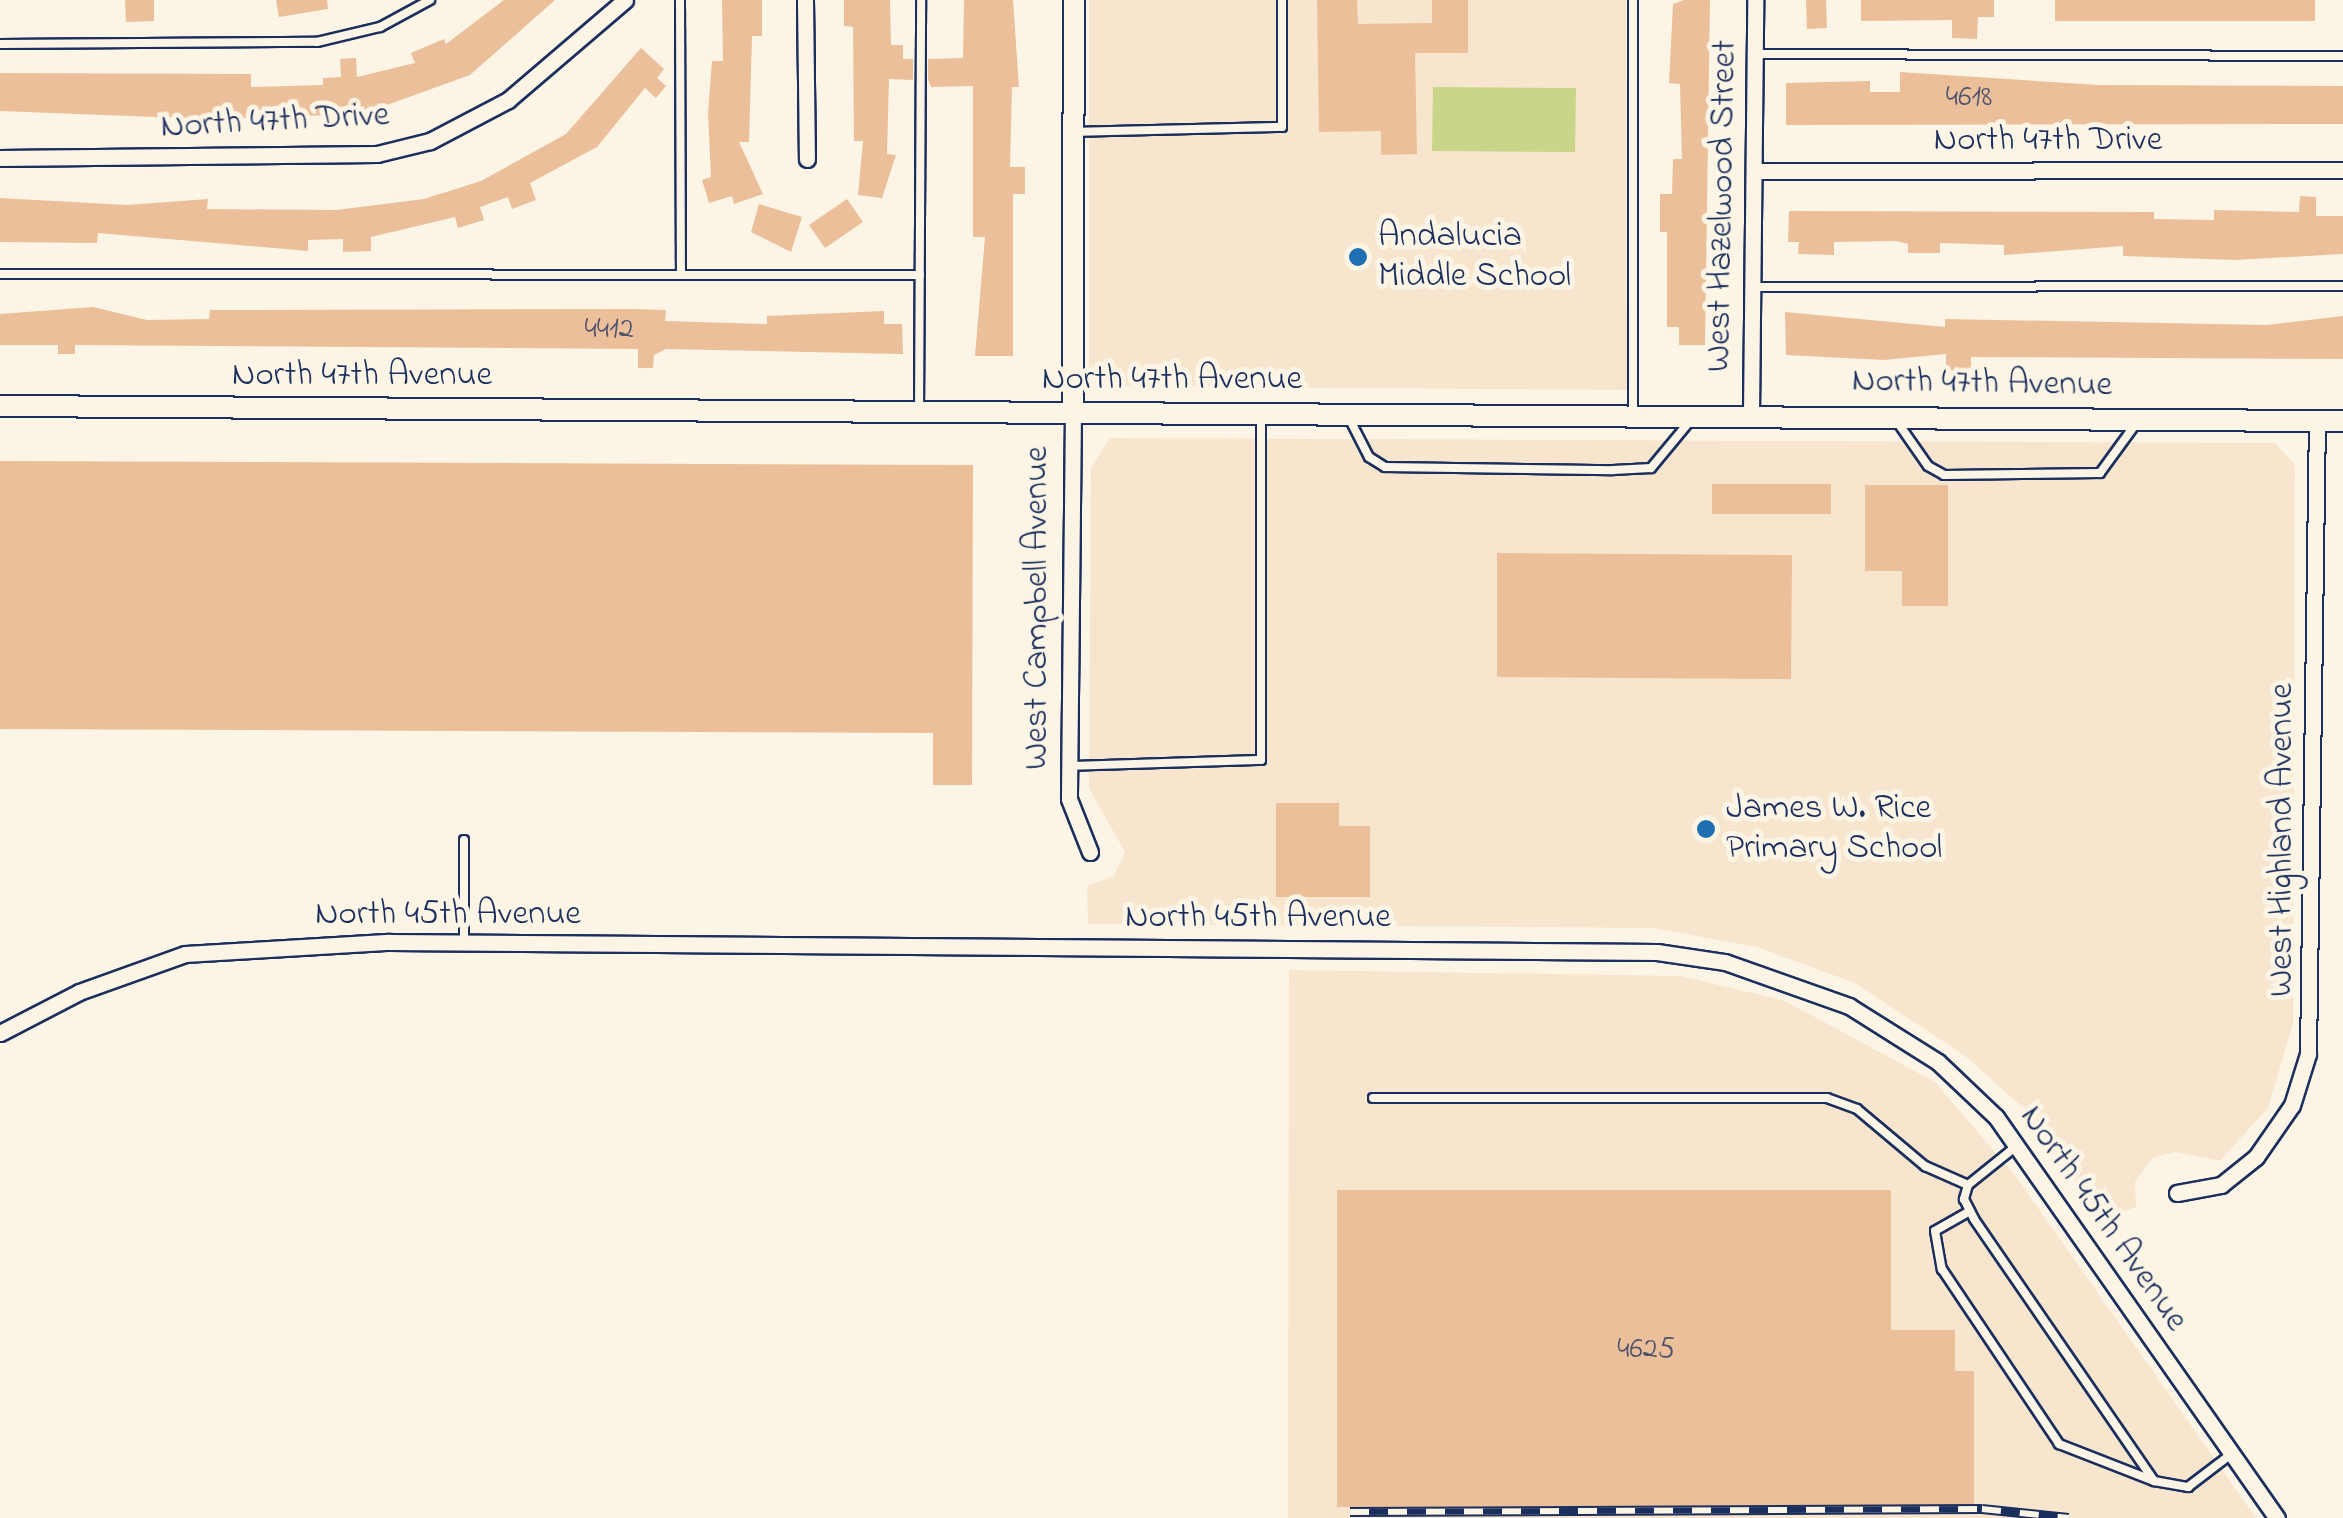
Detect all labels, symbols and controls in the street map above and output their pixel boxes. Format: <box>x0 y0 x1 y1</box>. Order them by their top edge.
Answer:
street label: West Hazelwood Street <box>1699 40 1747 372</box>
house number: 4618 <box>1946 80 1992 116</box>
street label: North 47th Drive <box>160 95 390 149</box>
street label: North 47th Drive <box>1934 120 2162 162</box>
place label: Andalucia Middle School <box>1378 216 1571 298</box>
marker: Andalucia Middle School <box>1347 246 1369 268</box>
house number: 4412 <box>584 312 634 348</box>
street label: North 47th Avenue <box>232 355 492 397</box>
street label: North 47th Avenue <box>1042 359 1302 401</box>
street label: North 47th Avenue <box>1851 361 2113 407</box>
street label: West Campbell Avenue <box>1017 446 1059 770</box>
street label: West Highland Avenue <box>2262 683 2304 997</box>
place label: James W. Rice Primary School <box>1726 788 1942 870</box>
marker: James W. Rice Primary School <box>1695 818 1717 840</box>
street label: North 45th Avenue <box>315 894 581 936</box>
street label: North 45th Avenue <box>1125 897 1391 939</box>
street label: North 45th Avenue <box>2010 1098 2196 1340</box>
house number: 4625 <box>1617 1332 1675 1368</box>

